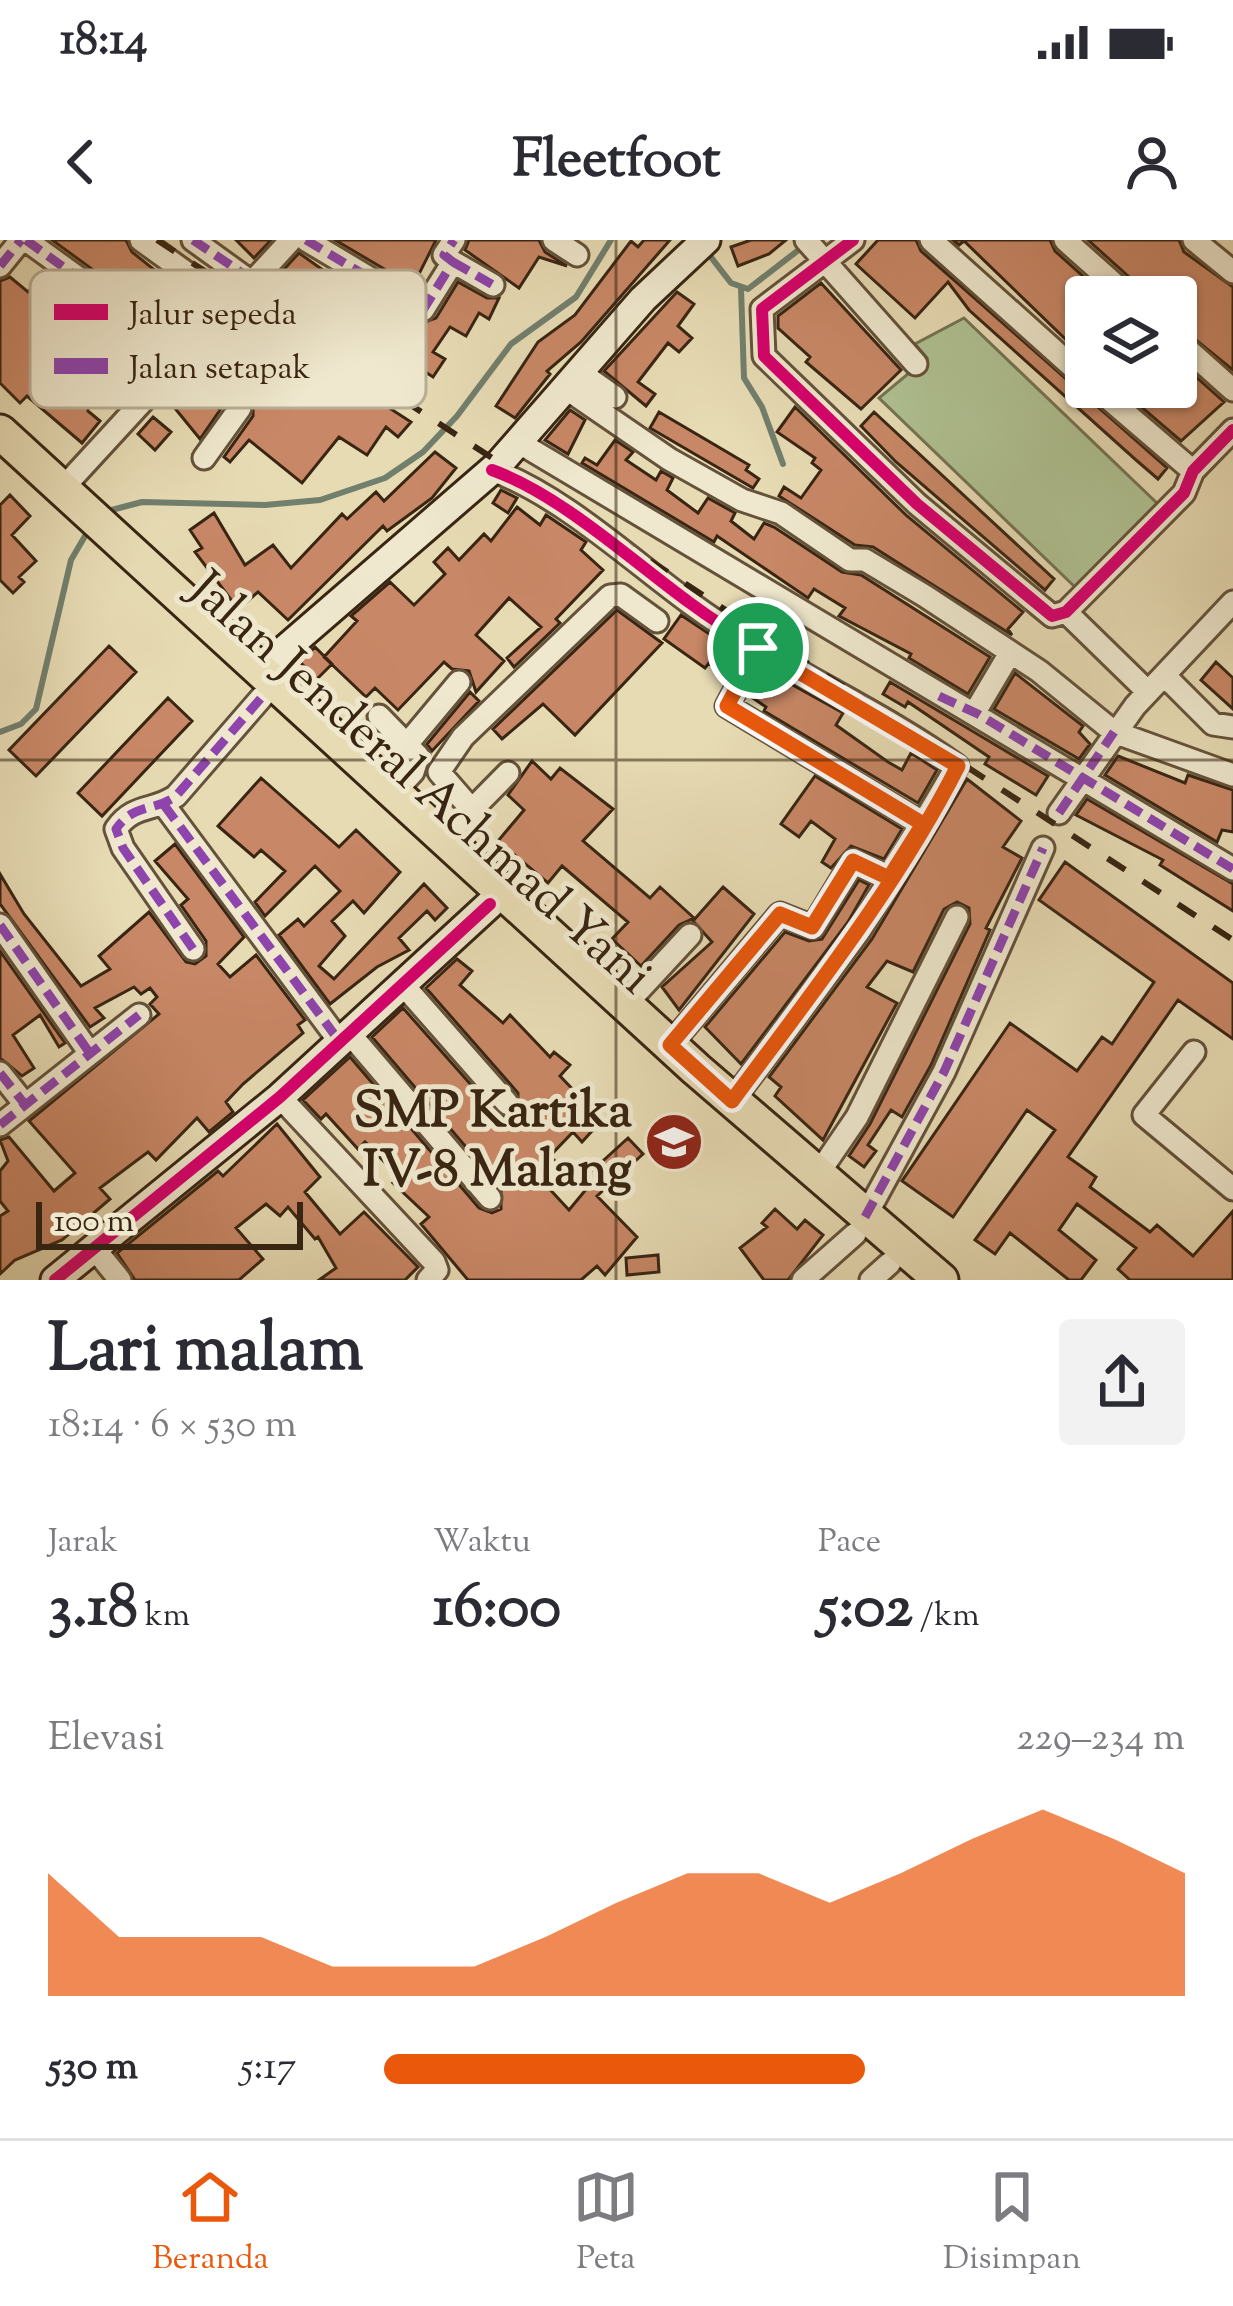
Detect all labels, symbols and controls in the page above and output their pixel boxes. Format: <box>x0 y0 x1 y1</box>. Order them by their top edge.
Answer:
text: 18:14 <box>60 10 147 75</box>
text: Fleetfoot <box>513 123 720 201</box>
icon: back <box>48 129 114 195</box>
icon: person <box>1119 129 1185 195</box>
legend <box>30 270 426 408</box>
map controls <box>1065 276 1197 408</box>
button: layers <box>1065 276 1197 408</box>
text: Jalur sepeda <box>127 292 297 340</box>
text: Jalan setapak <box>127 346 311 394</box>
street label: Jalan Jenderal Achmad Yani <box>169 554 667 1014</box>
pin <box>707 597 809 699</box>
icon: arrive <box>725 615 791 681</box>
place label: SMP Kartika IV-8 Malang <box>354 1077 632 1209</box>
school or university icon: SMP Kartika IV-8 Malang <box>643 1111 705 1173</box>
scale bar <box>36 1196 303 1249</box>
text: 100 m <box>54 1199 134 1247</box>
text: Lari malam <box>48 1306 363 1401</box>
button: share <box>1059 1319 1185 1445</box>
text: 18:14 · 6 × 530 m <box>48 1399 297 1455</box>
text: Jarak <box>48 1519 118 1567</box>
text: Waktu <box>433 1519 531 1567</box>
text: Pace <box>818 1519 881 1567</box>
text: 3.18 <box>48 1567 138 1654</box>
text: 16:00 <box>433 1567 561 1654</box>
text: 5:02 <box>818 1567 913 1654</box>
text: km <box>138 1593 190 1641</box>
text: /km <box>913 1593 979 1641</box>
text: Elevasi <box>48 1712 164 1768</box>
text: 229–234 m <box>1016 1712 1185 1768</box>
text: 530 m <box>48 2041 138 2097</box>
text: 5:17 <box>240 2041 296 2097</box>
tab: Beranda <box>152 2164 269 2284</box>
tab: Peta <box>573 2164 639 2284</box>
tab: Disimpan <box>943 2164 1081 2284</box>

